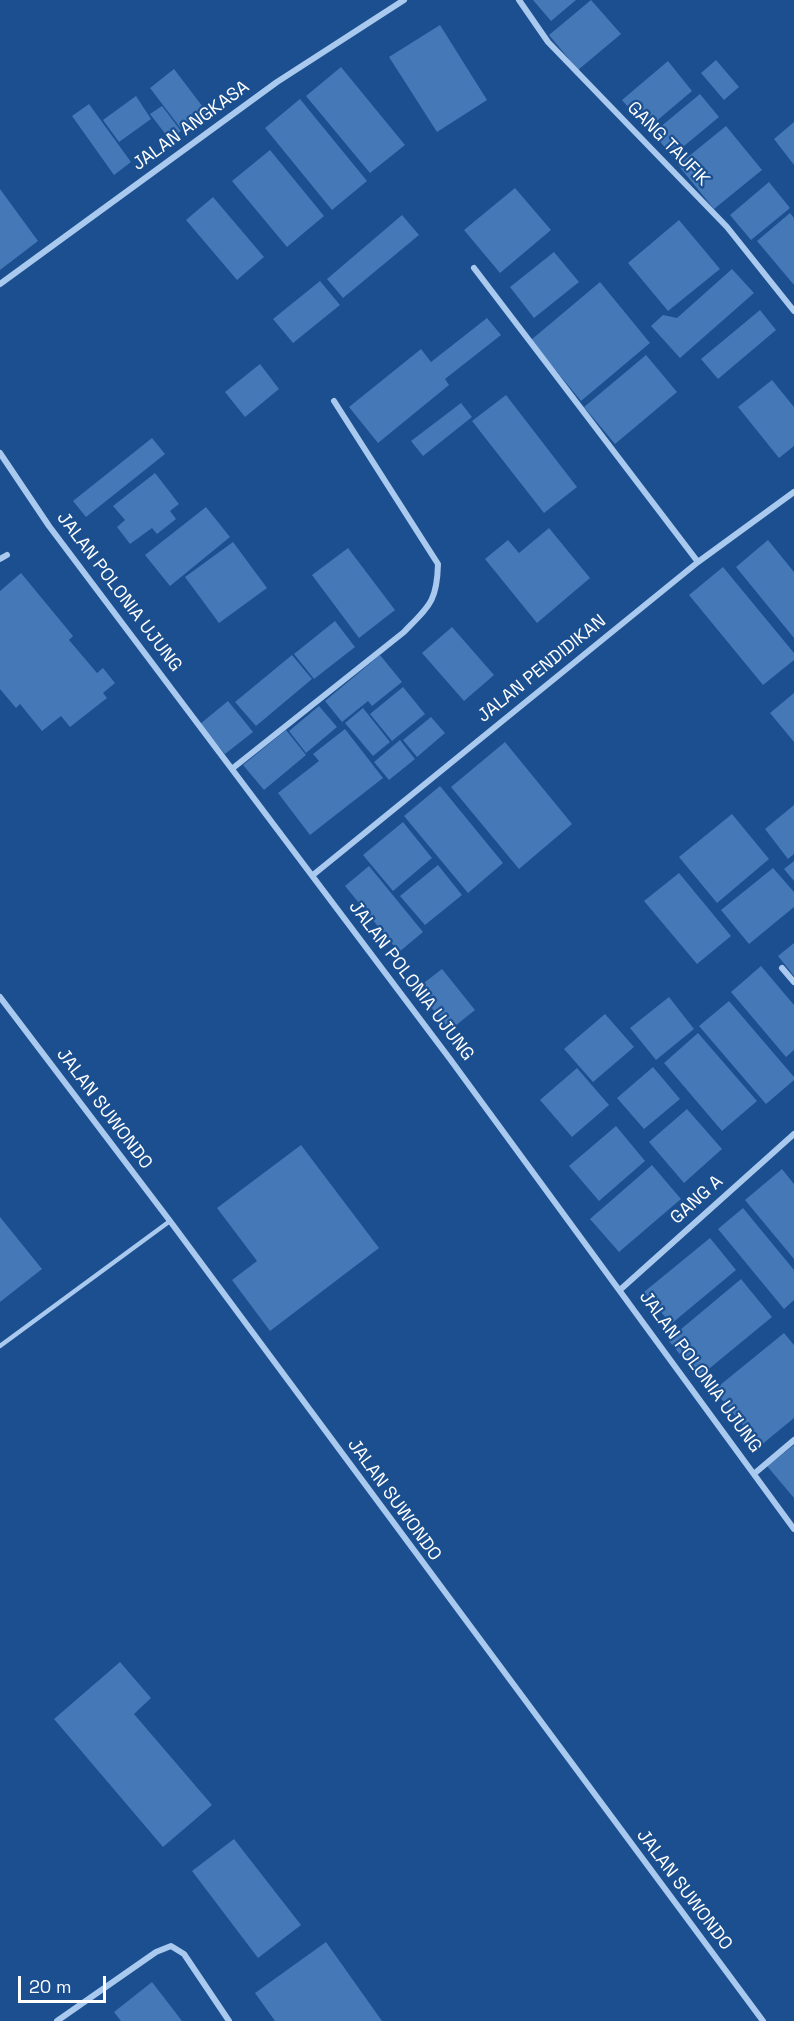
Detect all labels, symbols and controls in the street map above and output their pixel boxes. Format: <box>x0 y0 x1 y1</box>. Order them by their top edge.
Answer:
street label: JALAN ANGKASA <box>128 76 254 176</box>
street label: GANG TAUFIK <box>622 97 714 191</box>
street label: JALAN POLONIA UJUNG <box>52 508 186 676</box>
street label: JALAN PENDIDIKAN <box>473 611 611 727</box>
street label: JALAN POLONIA UJUNG <box>344 897 478 1065</box>
street label: JALAN SUWONDO <box>51 1044 157 1174</box>
street label: GANG A <box>666 1171 728 1229</box>
street label: JALAN POLONIA UJUNG <box>634 1287 766 1457</box>
street label: JALAN SUWONDO <box>342 1435 446 1565</box>
street label: JALAN SUWONDO <box>631 1825 737 1955</box>
scale bar <box>21 1964 110 2002</box>
text: 20 m <box>29 1975 72 1998</box>

